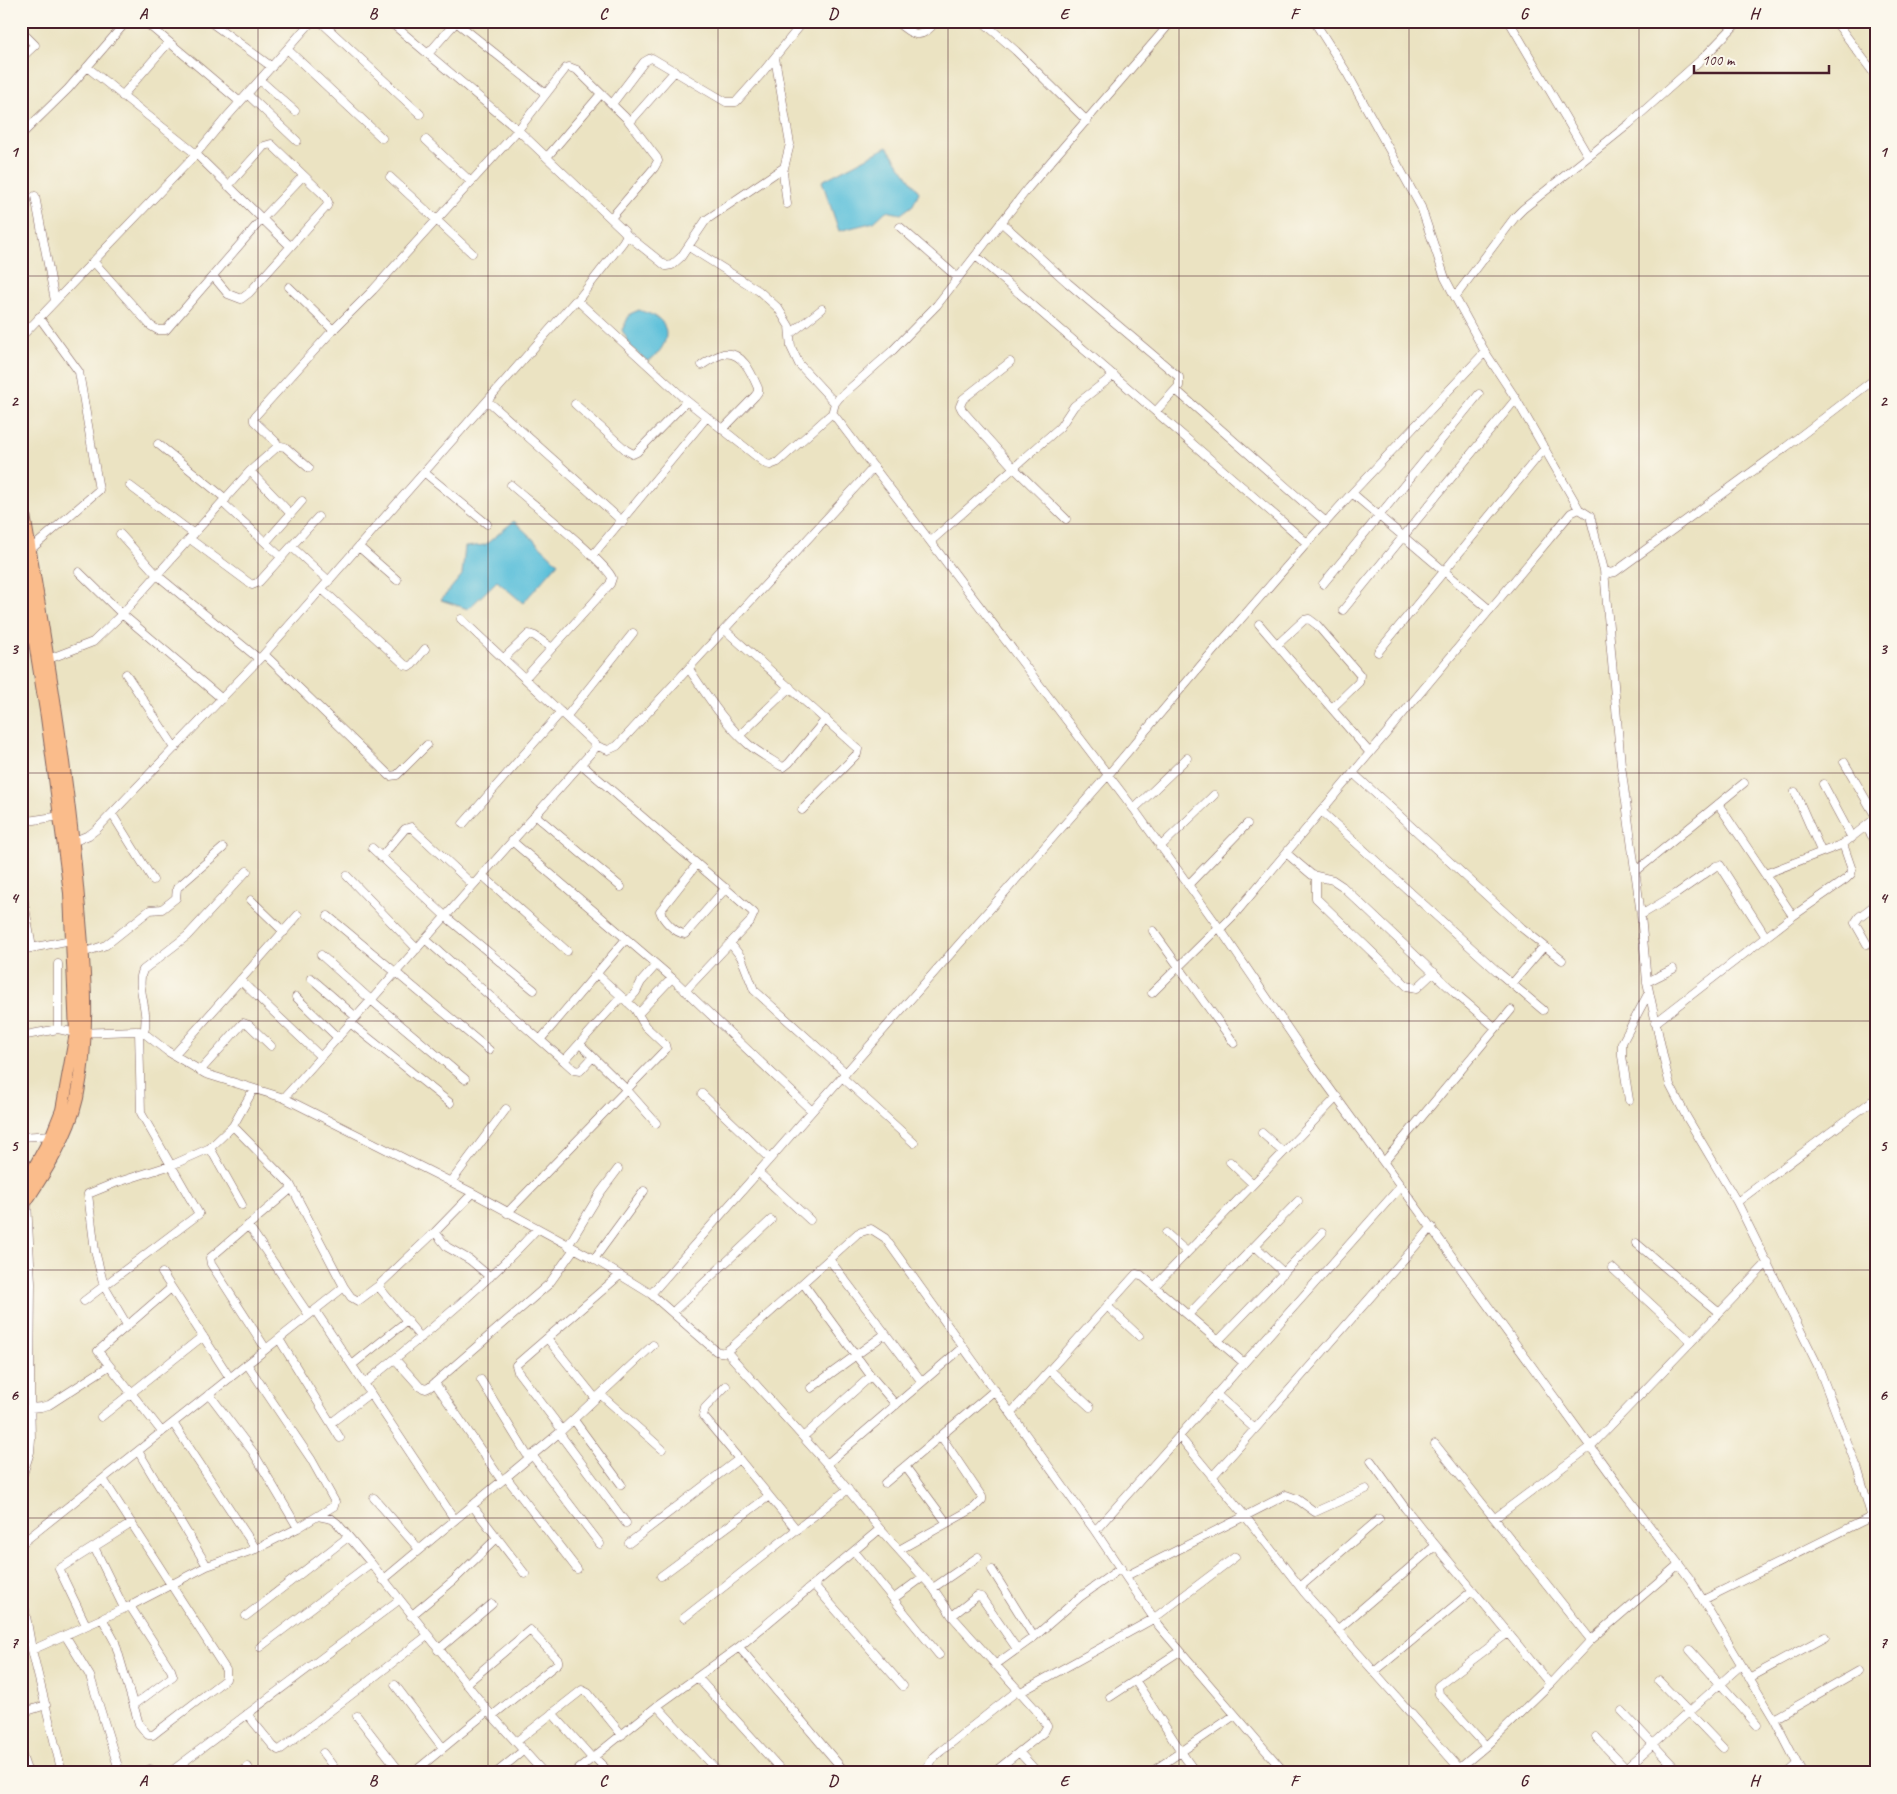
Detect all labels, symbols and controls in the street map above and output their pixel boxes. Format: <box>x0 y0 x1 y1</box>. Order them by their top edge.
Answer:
text: A <box>139 4 149 24</box>
text: B <box>369 4 379 24</box>
text: C <box>599 4 609 24</box>
text: D <box>828 4 839 24</box>
text: E <box>1060 4 1071 24</box>
text: F <box>1290 4 1301 24</box>
text: G <box>1520 4 1530 24</box>
text: H <box>1749 4 1761 24</box>
scale bar <box>1694 42 1830 74</box>
text: 100 m <box>1702 51 1736 70</box>
text: 1 <box>10 142 19 162</box>
text: 1 <box>1879 142 1888 162</box>
text: 2 <box>10 391 19 411</box>
text: 2 <box>1879 391 1888 411</box>
text: 3 <box>10 639 19 659</box>
text: 3 <box>1879 639 1888 659</box>
text: 4 <box>10 888 19 908</box>
text: 4 <box>1879 888 1888 908</box>
text: 5 <box>11 1136 20 1156</box>
text: 5 <box>1880 1136 1889 1156</box>
text: 6 <box>10 1385 19 1405</box>
text: 6 <box>1879 1385 1888 1405</box>
text: 7 <box>10 1633 19 1653</box>
text: 7 <box>1879 1633 1888 1653</box>
text: A <box>139 1771 149 1791</box>
text: B <box>369 1771 379 1791</box>
text: C <box>599 1771 609 1791</box>
text: D <box>828 1771 839 1791</box>
text: E <box>1060 1771 1071 1791</box>
text: F <box>1290 1771 1301 1791</box>
text: G <box>1520 1771 1530 1791</box>
text: H <box>1749 1771 1761 1791</box>

